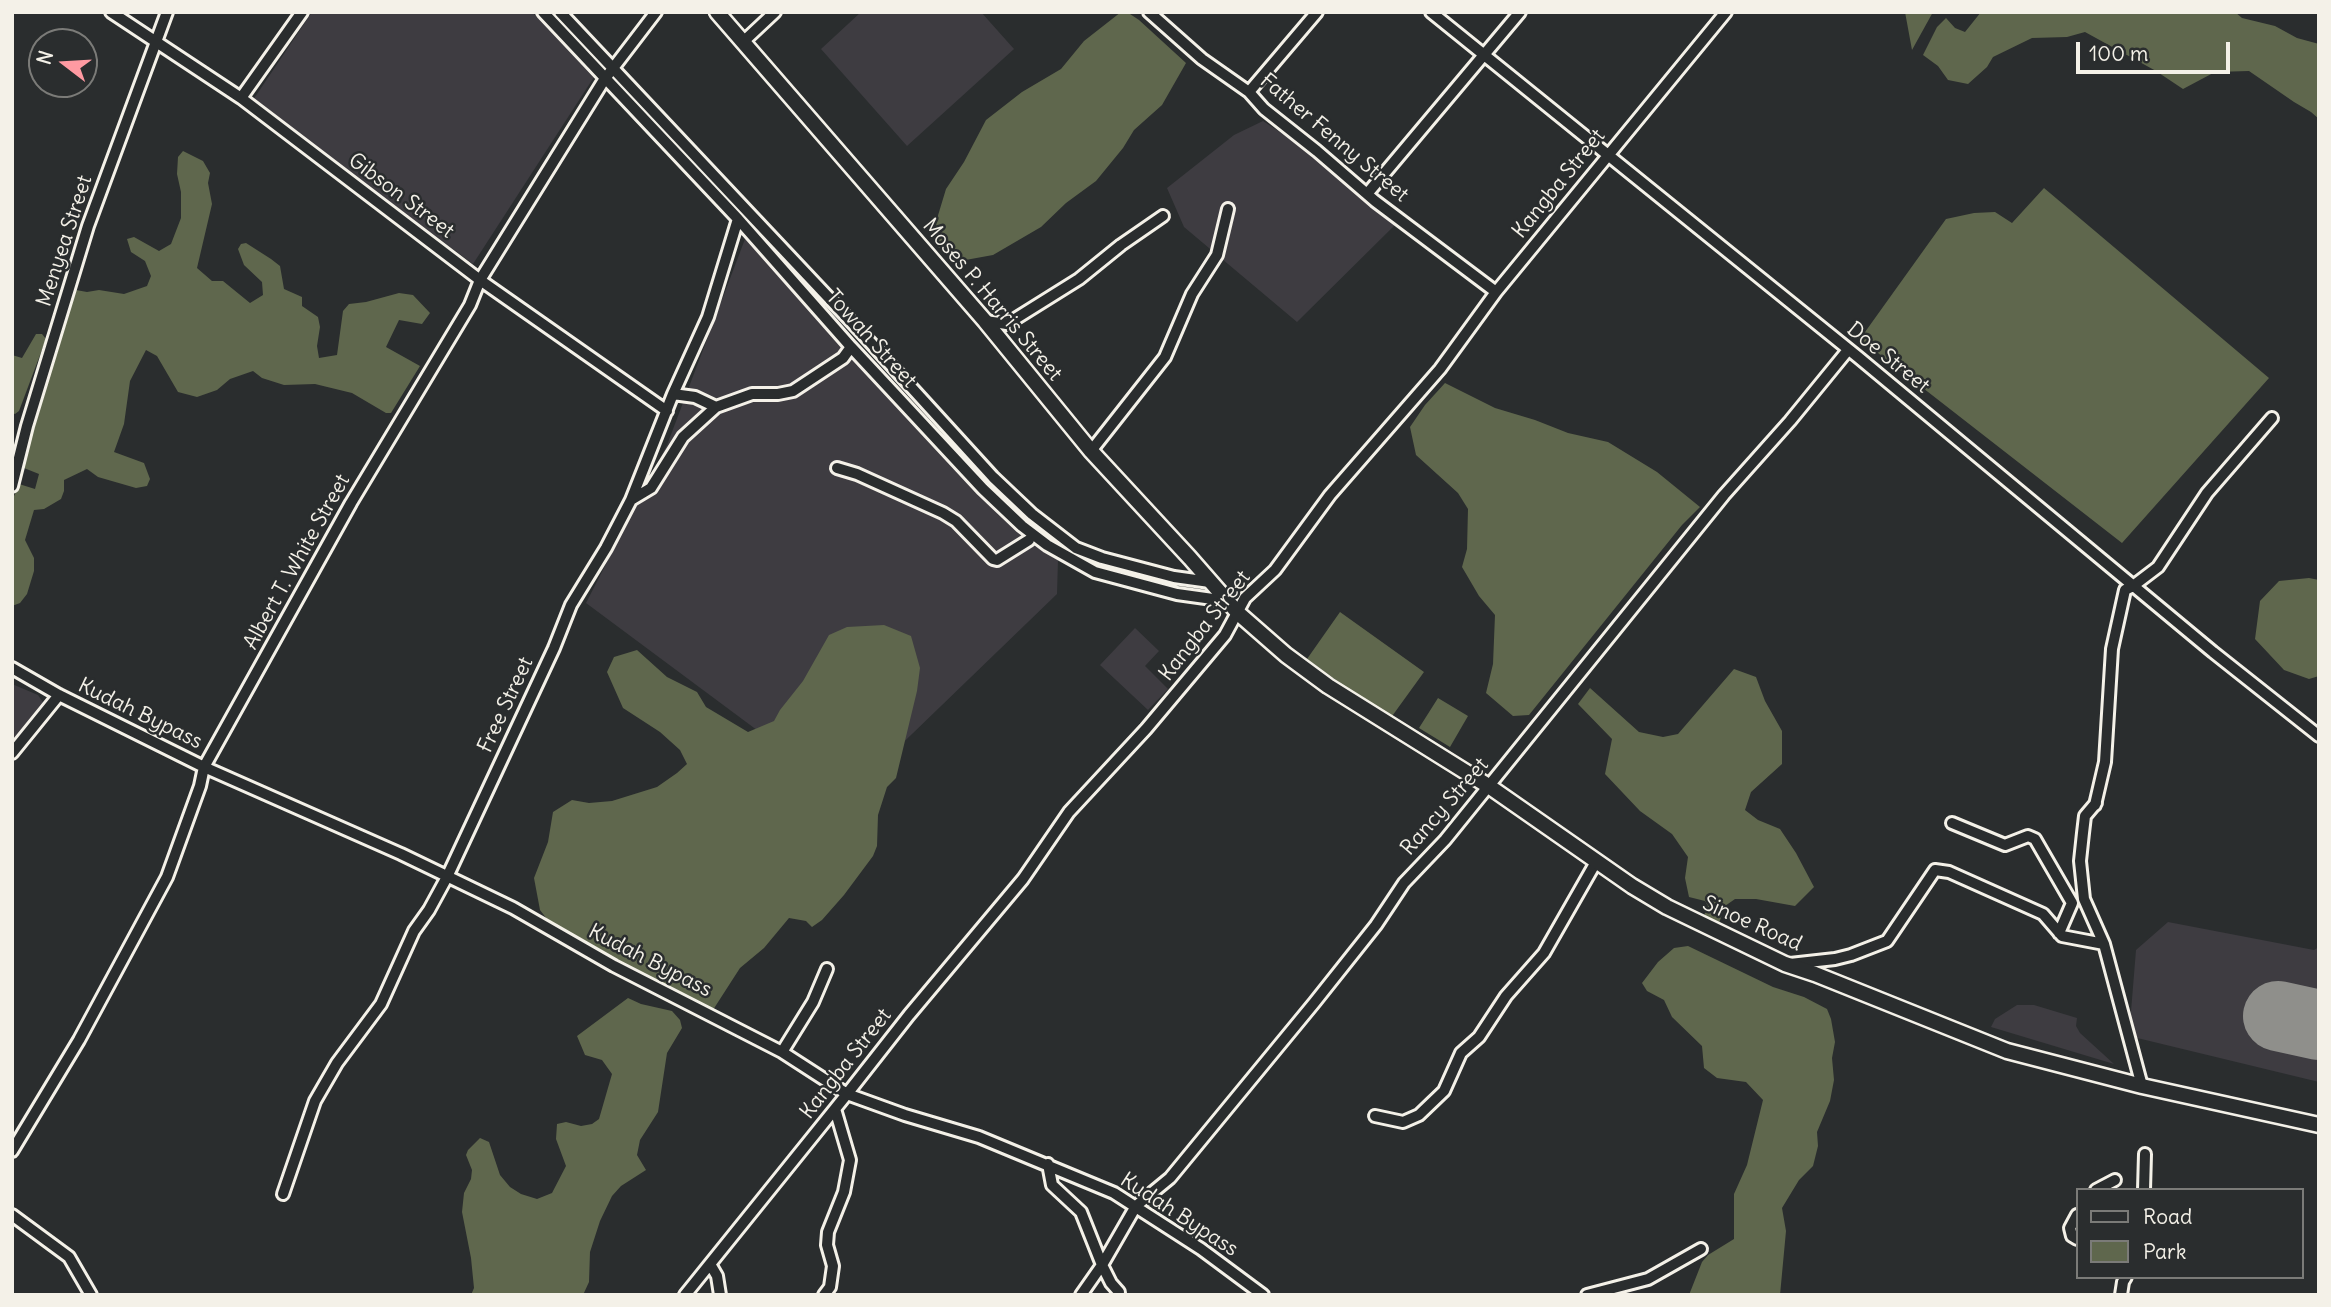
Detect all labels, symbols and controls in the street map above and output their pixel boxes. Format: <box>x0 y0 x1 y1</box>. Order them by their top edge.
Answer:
north arrow <box>28 28 98 98</box>
scale bar <box>2079 28 2233 72</box>
text: 100 m <box>2089 40 2148 67</box>
text: N <box>31 48 58 67</box>
street label: Father Fenny Street <box>1255 69 1413 207</box>
street label: Kangba Street <box>1507 124 1611 244</box>
street label: Gibson Street <box>343 148 459 244</box>
street label: Menyea Street <box>32 172 98 310</box>
street label: Moses P. Harris Street <box>917 214 1067 386</box>
street label: Towah Street <box>820 285 922 393</box>
street label: Doe Street <box>1842 317 1934 399</box>
street label: Albert T. White Street <box>238 470 356 654</box>
street label: Kangba Street <box>1154 566 1256 686</box>
street label: Free Street <box>473 653 539 757</box>
street label: Kudah Bypass <box>74 673 206 755</box>
street label: Rancy Street <box>1396 753 1494 861</box>
street label: Sinoe Road <box>1699 891 1805 957</box>
street label: Kudah Bypass <box>584 919 716 1003</box>
street label: Kangba Street <box>795 1004 897 1124</box>
street label: Kudah Bypass <box>1115 1168 1243 1262</box>
legend <box>2076 1188 2303 1279</box>
text: Road <box>2143 1203 2192 1230</box>
text: Park <box>2143 1238 2186 1265</box>

